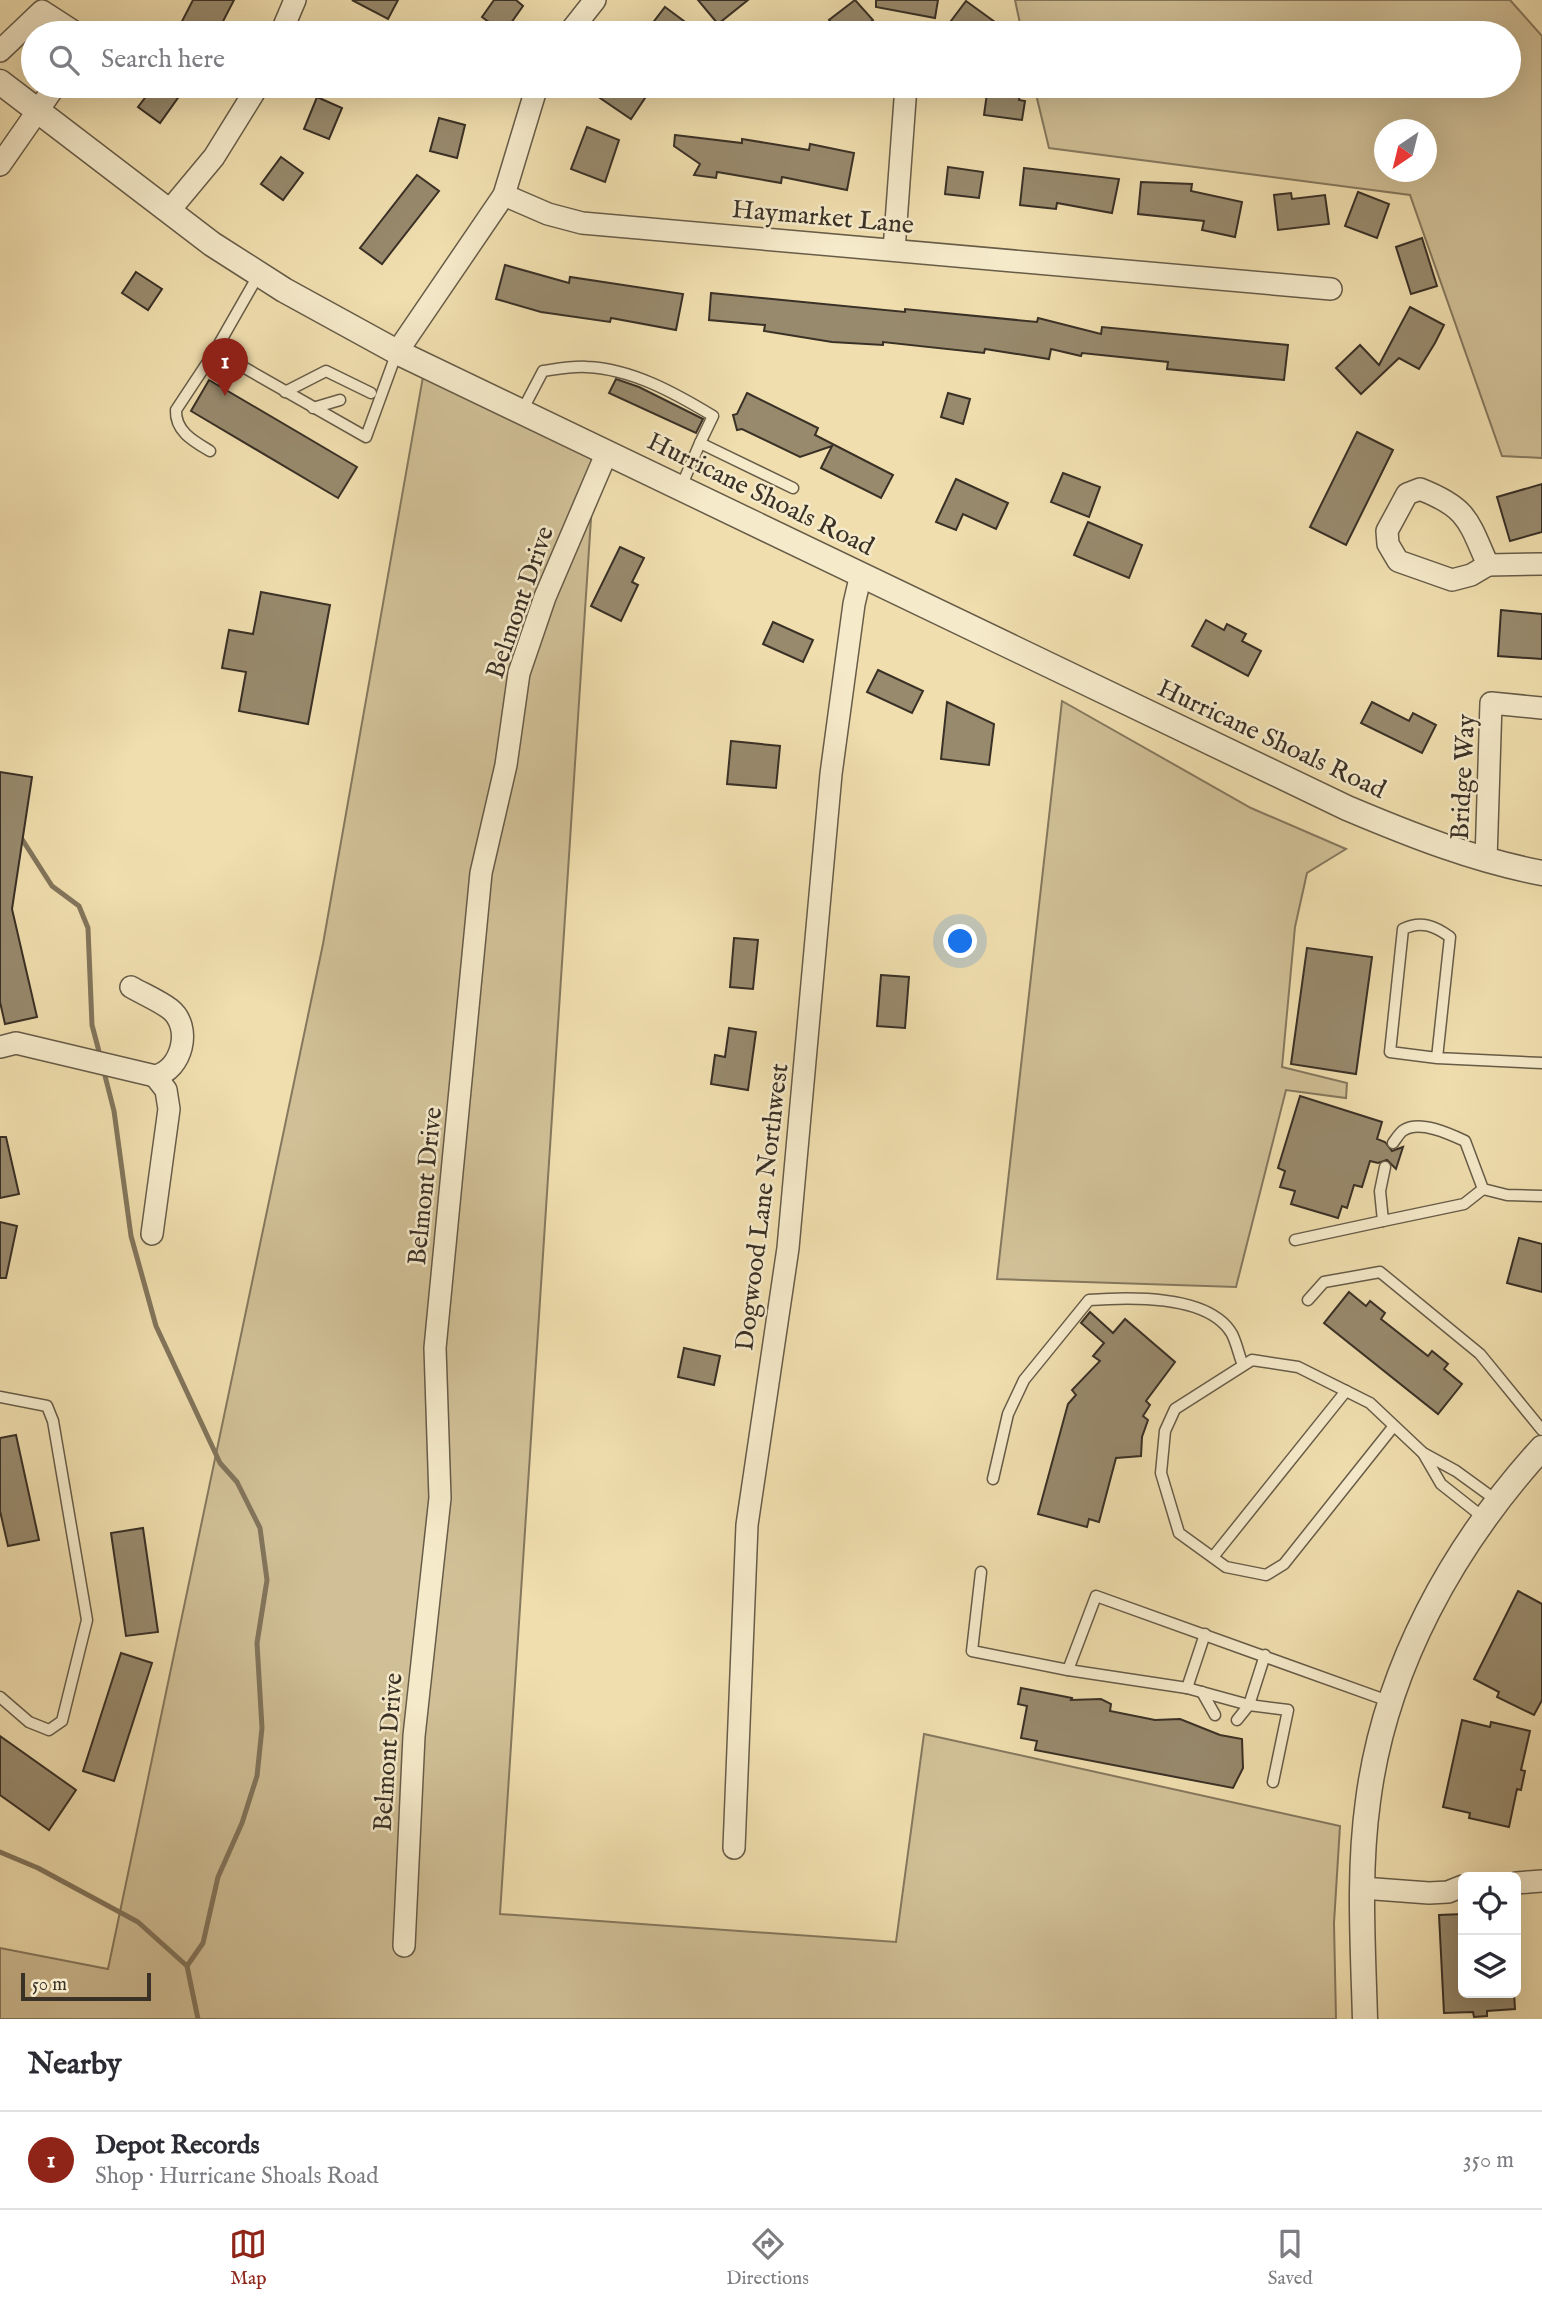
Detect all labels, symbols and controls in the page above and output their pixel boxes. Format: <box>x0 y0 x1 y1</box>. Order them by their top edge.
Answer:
search box <box>21 21 1521 98</box>
icon: search <box>45 41 83 79</box>
text: Search here <box>101 43 225 76</box>
north arrow <box>1374 119 1437 182</box>
street label: Haymarket Lane <box>730 193 915 242</box>
pin: 1 <box>202 338 248 396</box>
street label: Hurricane Shoals Road <box>642 425 879 564</box>
street label: Belmont Drive <box>479 522 562 683</box>
street label: Hurricane Shoals Road <box>1152 672 1391 807</box>
street label: Bridge Way <box>1444 713 1483 841</box>
your location <box>943 924 977 958</box>
street label: Dogwood Lane Northwest <box>728 1061 797 1353</box>
street label: Belmont Drive <box>401 1105 450 1267</box>
street label: Belmont Drive <box>366 1672 411 1833</box>
map controls <box>1458 1872 1521 1998</box>
button: locate <box>1458 1872 1521 1935</box>
button: layers <box>1458 1935 1521 1998</box>
scale bar <box>21 1970 150 2002</box>
text: 50 m <box>32 1973 67 1997</box>
text: Nearby <box>28 2046 121 2084</box>
text: Depot Records <box>95 2129 260 2162</box>
text: 1 <box>47 2146 55 2175</box>
text: 350 m <box>1463 2146 1514 2175</box>
text: Shop · Hurricane Shoals Road <box>95 2162 379 2191</box>
tab: Map <box>229 2225 267 2291</box>
tab: Directions <box>726 2225 809 2291</box>
tab: Saved <box>1268 2225 1313 2291</box>

